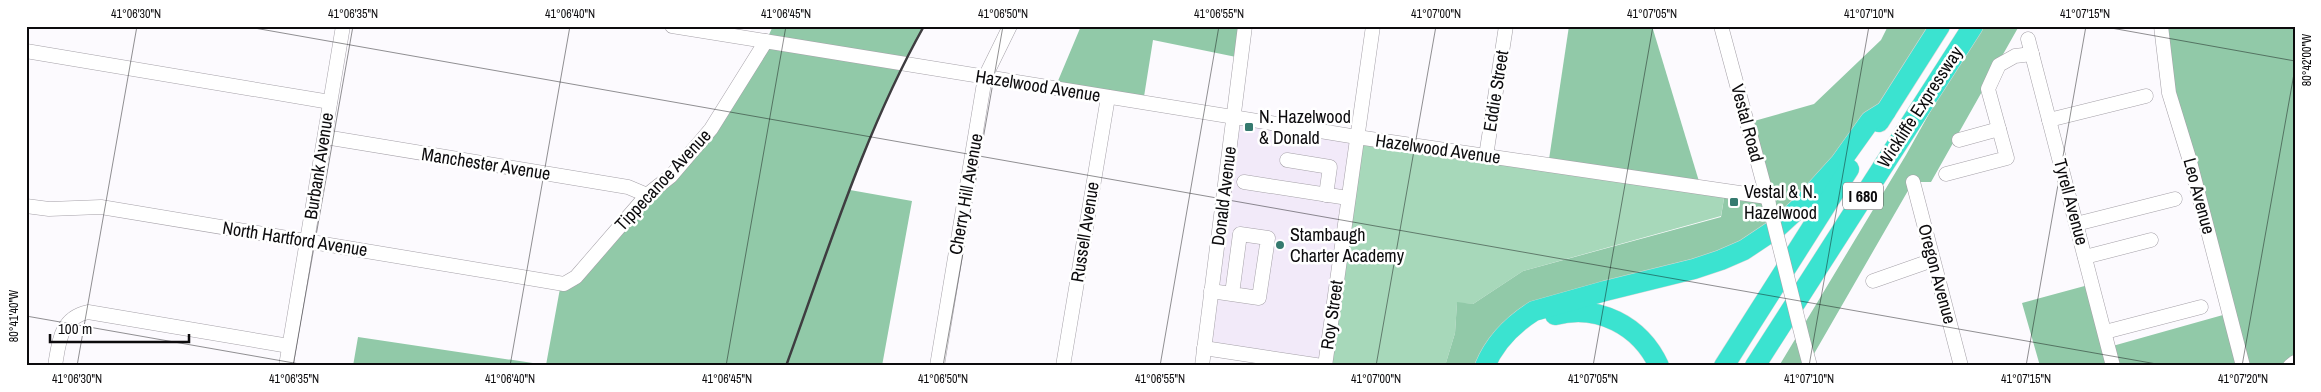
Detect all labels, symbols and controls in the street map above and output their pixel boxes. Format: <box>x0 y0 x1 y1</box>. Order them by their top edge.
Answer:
text: 41°06'30"N <box>111 6 161 22</box>
text: 41°06'35"N <box>328 6 378 22</box>
text: 41°06'40"N <box>545 6 595 22</box>
text: 41°06'45"N <box>761 6 811 22</box>
text: 41°06'50"N <box>978 6 1028 22</box>
text: 41°06'55"N <box>1194 6 1244 22</box>
text: 41°07'00"N <box>1411 6 1461 22</box>
text: 41°07'05"N <box>1627 6 1677 22</box>
text: 41°07'10"N <box>1844 6 1894 22</box>
text: 41°07'15"N <box>2060 6 2110 22</box>
text: 80°42'00"W <box>2299 33 2315 86</box>
street label: Wickliffe Expressway <box>1871 41 1969 172</box>
street label: Eddie Street <box>1477 48 1514 133</box>
street label: Hazelwood Avenue <box>974 63 1102 108</box>
street label: Vestal Road <box>1725 81 1770 165</box>
place label: N. Hazelwood & Donald <box>1259 104 1351 150</box>
street label: Burbank Avenue <box>298 111 339 221</box>
marker: N. Hazelwood & Donald <box>1243 121 1255 133</box>
street label: Tippecanoe Avenue <box>609 123 716 236</box>
street label: Hazelwood Avenue <box>1374 127 1502 170</box>
street label: Cherry Hill Avenue <box>943 131 988 257</box>
street label: Manchester Avenue <box>420 141 552 186</box>
street label: Donald Avenue <box>1205 145 1242 247</box>
street label: Leo Avenue <box>2177 155 2222 237</box>
street label: Tyrell Avenue <box>2048 156 2095 248</box>
place label: Vestal & N. Hazelwood <box>1744 179 1817 225</box>
street label: Russell Avenue <box>1064 180 1105 284</box>
road number: I 680 <box>1843 182 1883 210</box>
marker: Vestal & N. Hazelwood <box>1728 196 1740 208</box>
street label: North Hartford Avenue <box>221 215 369 262</box>
street label: Oregon Avenue <box>1912 221 1963 327</box>
place label: Stambaugh Charter Academy <box>1290 222 1405 268</box>
marker: Stambaugh Charter Academy <box>1274 239 1286 251</box>
street label: Roy Street <box>1314 279 1349 351</box>
text: 80°41'40"W <box>6 289 22 342</box>
scale bar <box>50 312 189 344</box>
text: 100 m <box>58 318 92 339</box>
text: 41°06'30"N <box>52 371 102 387</box>
text: 41°06'35"N <box>269 371 319 387</box>
text: 41°06'40"N <box>485 371 535 387</box>
text: 41°06'45"N <box>702 371 752 387</box>
text: 41°06'50"N <box>918 371 968 387</box>
text: 41°06'55"N <box>1135 371 1185 387</box>
text: 41°07'00"N <box>1351 371 1401 387</box>
text: 41°07'05"N <box>1568 371 1618 387</box>
text: 41°07'10"N <box>1784 371 1834 387</box>
text: 41°07'15"N <box>2001 371 2051 387</box>
text: 41°07'20"N <box>2218 371 2268 387</box>

